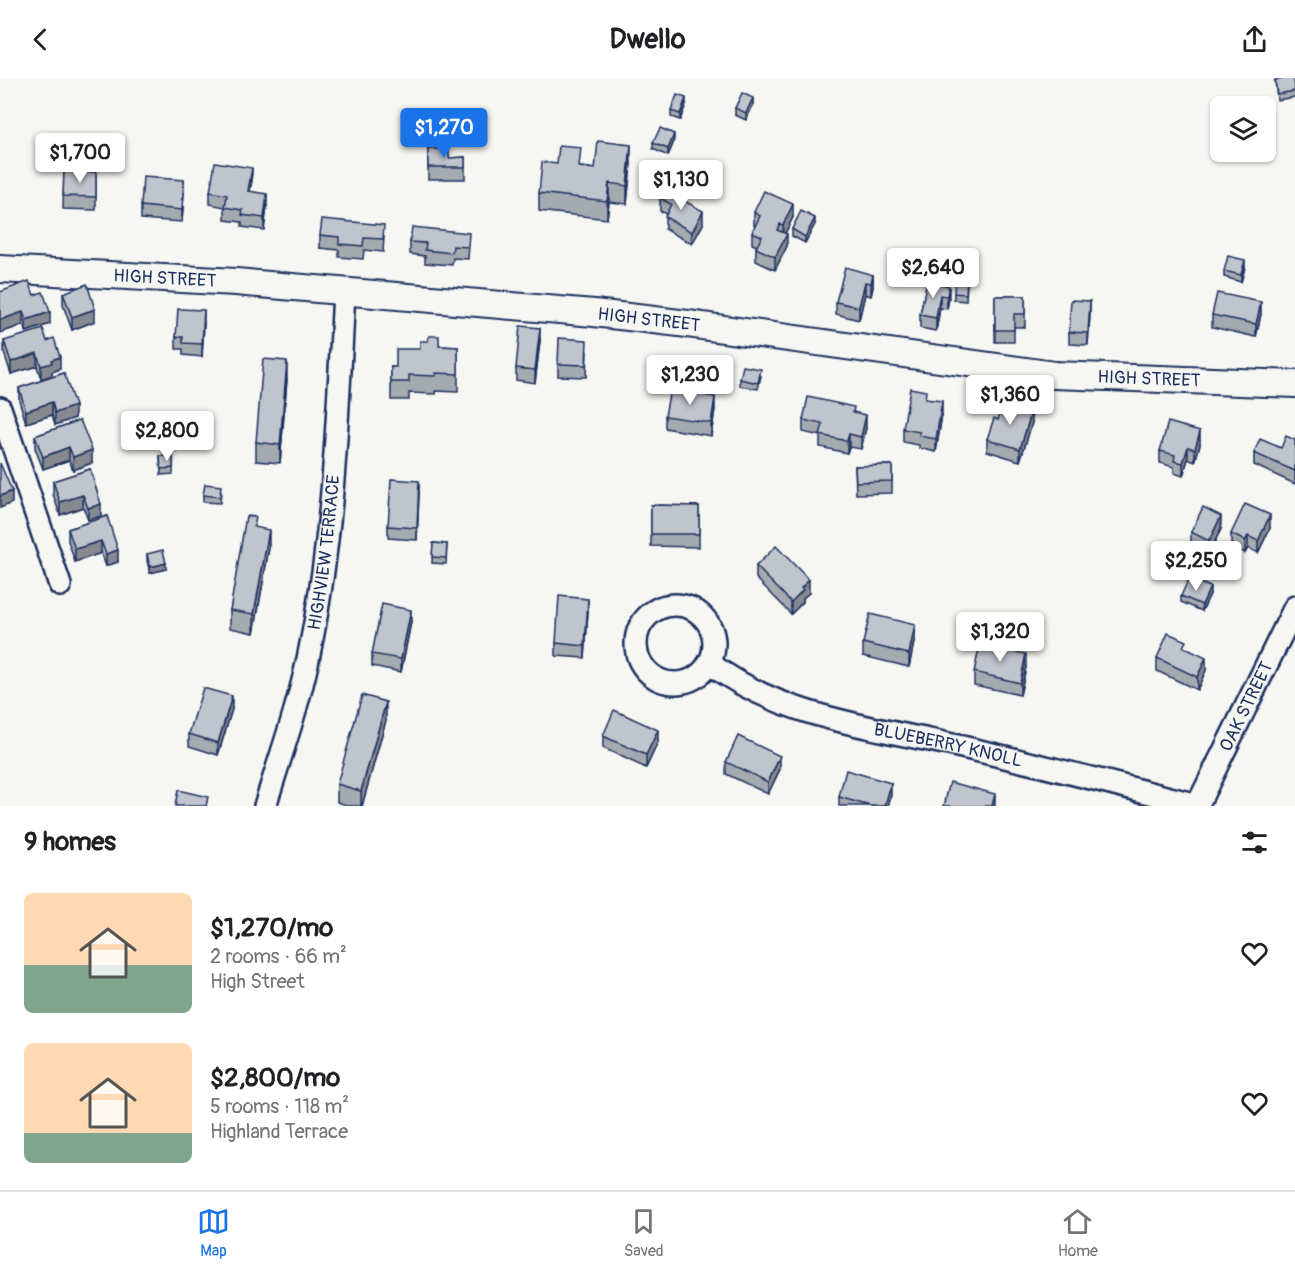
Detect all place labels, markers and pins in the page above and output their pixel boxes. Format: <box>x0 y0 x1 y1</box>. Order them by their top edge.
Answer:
pin: $1,270 <box>395 108 493 159</box>
pin: $1,700 <box>31 133 129 184</box>
pin: $1,130 <box>632 160 730 211</box>
pin: $2,640 <box>884 248 982 299</box>
pin: $1,230 <box>641 355 739 406</box>
pin: $1,360 <box>961 375 1059 426</box>
pin: $2,800 <box>118 411 216 462</box>
pin: $2,250 <box>1147 541 1245 592</box>
pin: $1,320 <box>951 612 1049 663</box>

